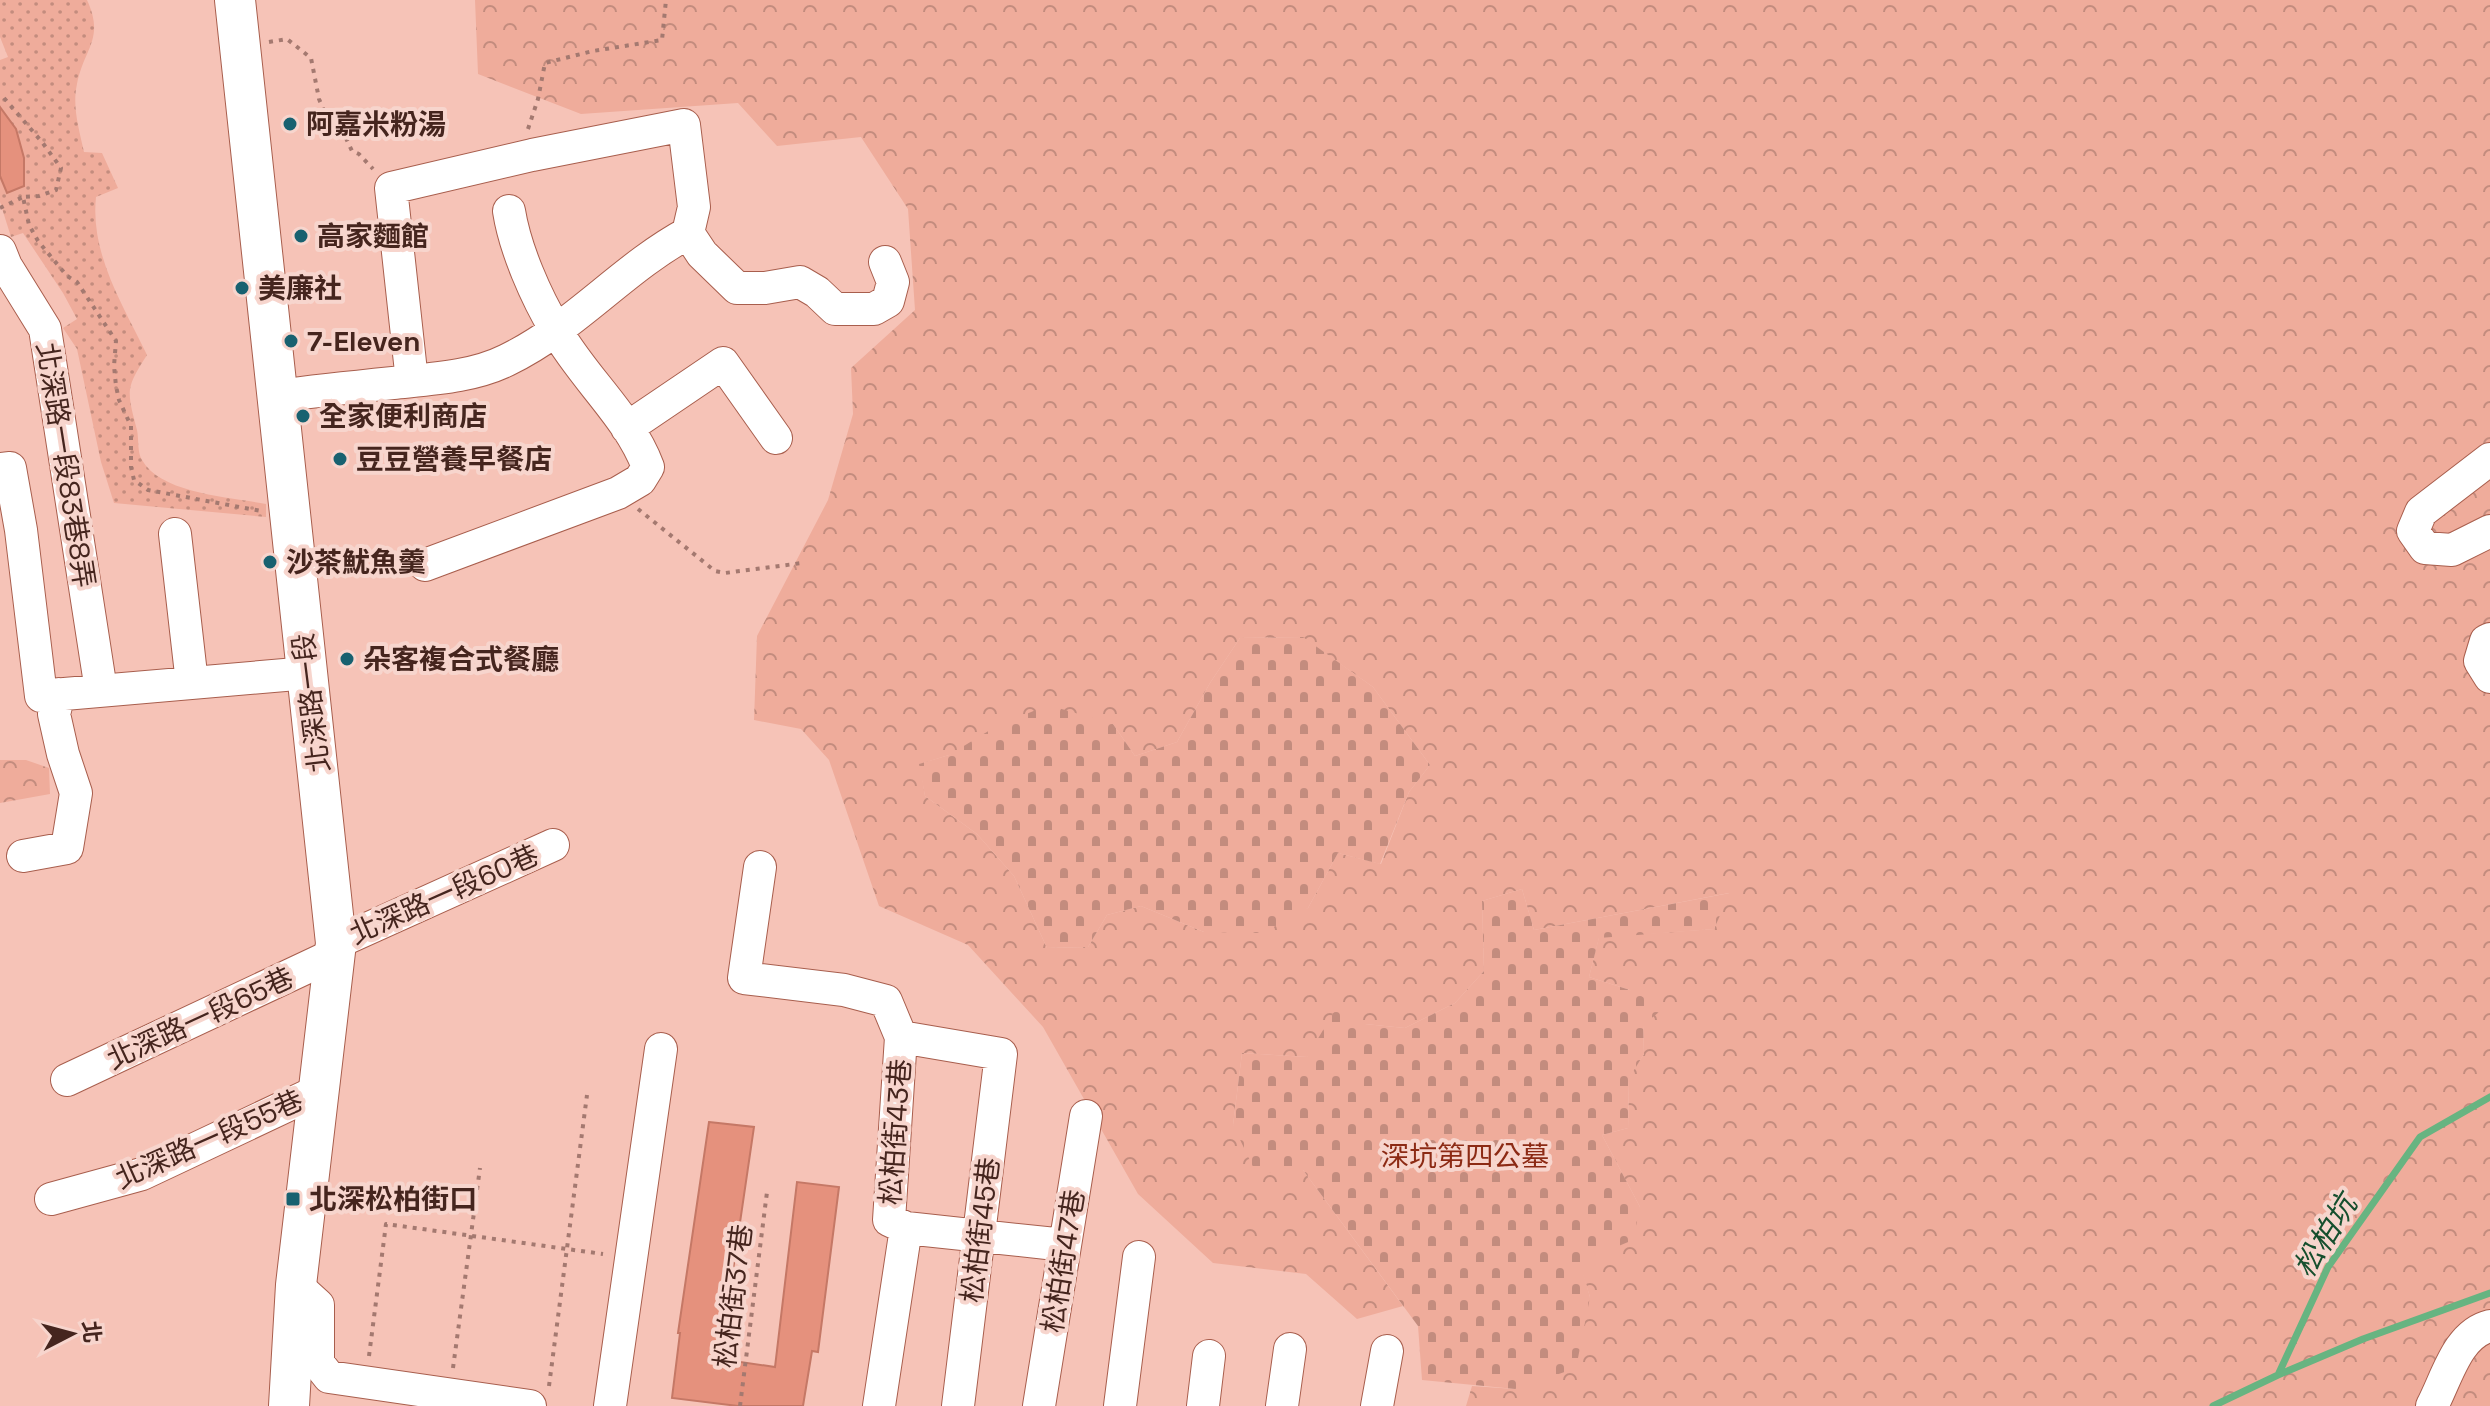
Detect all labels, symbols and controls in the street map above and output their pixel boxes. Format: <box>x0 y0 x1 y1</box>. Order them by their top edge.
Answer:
place label: 阿嘉米粉湯 <box>306 106 446 142</box>
marker: 阿嘉米粉湯 <box>281 115 299 133</box>
place label: 高家麵館 <box>317 218 429 254</box>
marker: 高家麵館 <box>292 227 310 245</box>
place label: 美廉社 <box>258 270 342 306</box>
marker: 美廉社 <box>233 279 251 297</box>
place label: 7-Eleven <box>307 323 421 359</box>
marker: 7-Eleven <box>282 332 300 350</box>
street label: 北深路一段83巷8弄 <box>29 340 103 590</box>
place label: 全家便利商店 <box>319 398 487 434</box>
marker: 全家便利商店 <box>294 407 312 425</box>
place label: 豆豆營養早餐店 <box>356 441 552 477</box>
marker: 豆豆營養早餐店 <box>331 450 349 468</box>
place label: 沙茶魷魚羹 <box>286 544 426 580</box>
marker: 沙茶魷魚羹 <box>261 553 279 571</box>
street label: 北深路一段 <box>285 631 337 775</box>
place label: 朵客複合式餐廳 <box>363 641 559 677</box>
marker: 朵客複合式餐廳 <box>338 650 356 668</box>
street label: 北深路一段60巷 <box>344 836 544 952</box>
street label: 北深路一段65巷 <box>101 959 299 1077</box>
street label: 松柏街43巷 <box>872 1058 918 1206</box>
street label: 北深路一段55巷 <box>110 1082 308 1196</box>
park label: 深坑第四公墓 <box>1381 1138 1549 1174</box>
street label: 松柏街45巷 <box>953 1155 1007 1305</box>
place label: 北深松柏街口 <box>309 1181 477 1217</box>
water label: 松柏坑 <box>2285 1184 2368 1284</box>
street label: 松柏街47巷 <box>1034 1187 1092 1335</box>
marker: 北深松柏街口 <box>284 1190 302 1208</box>
street label: 松柏街37巷 <box>706 1222 760 1370</box>
north arrow <box>32 1294 112 1374</box>
text: 北 <box>77 1319 107 1344</box>

